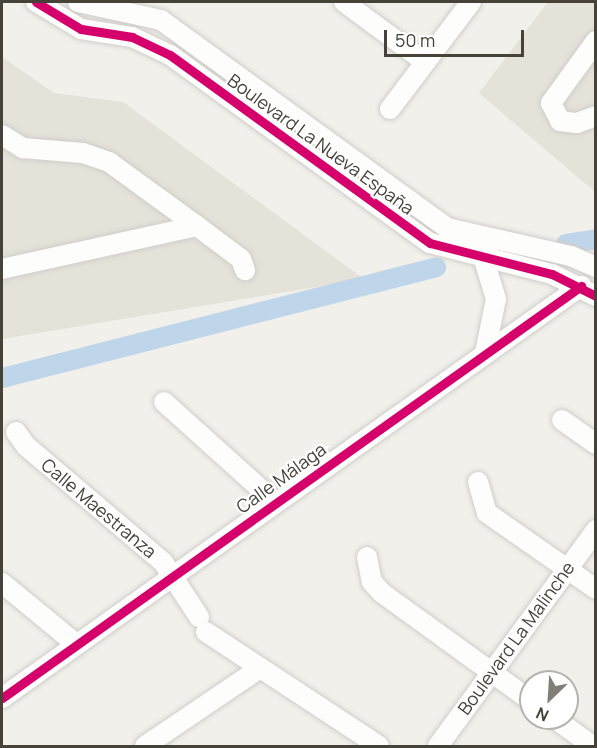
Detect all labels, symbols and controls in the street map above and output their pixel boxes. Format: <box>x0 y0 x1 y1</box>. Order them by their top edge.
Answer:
scale bar <box>387 18 526 56</box>
text: 50 m <box>395 28 435 52</box>
street label: Boulevard La Nueva España <box>224 69 418 219</box>
street label: Calle Málaga <box>232 438 330 518</box>
street label: Calle Maestranza <box>37 454 161 562</box>
street label: Boulevard La Malinche <box>453 557 579 719</box>
north arrow <box>519 670 579 730</box>
text: N <box>532 702 552 727</box>

